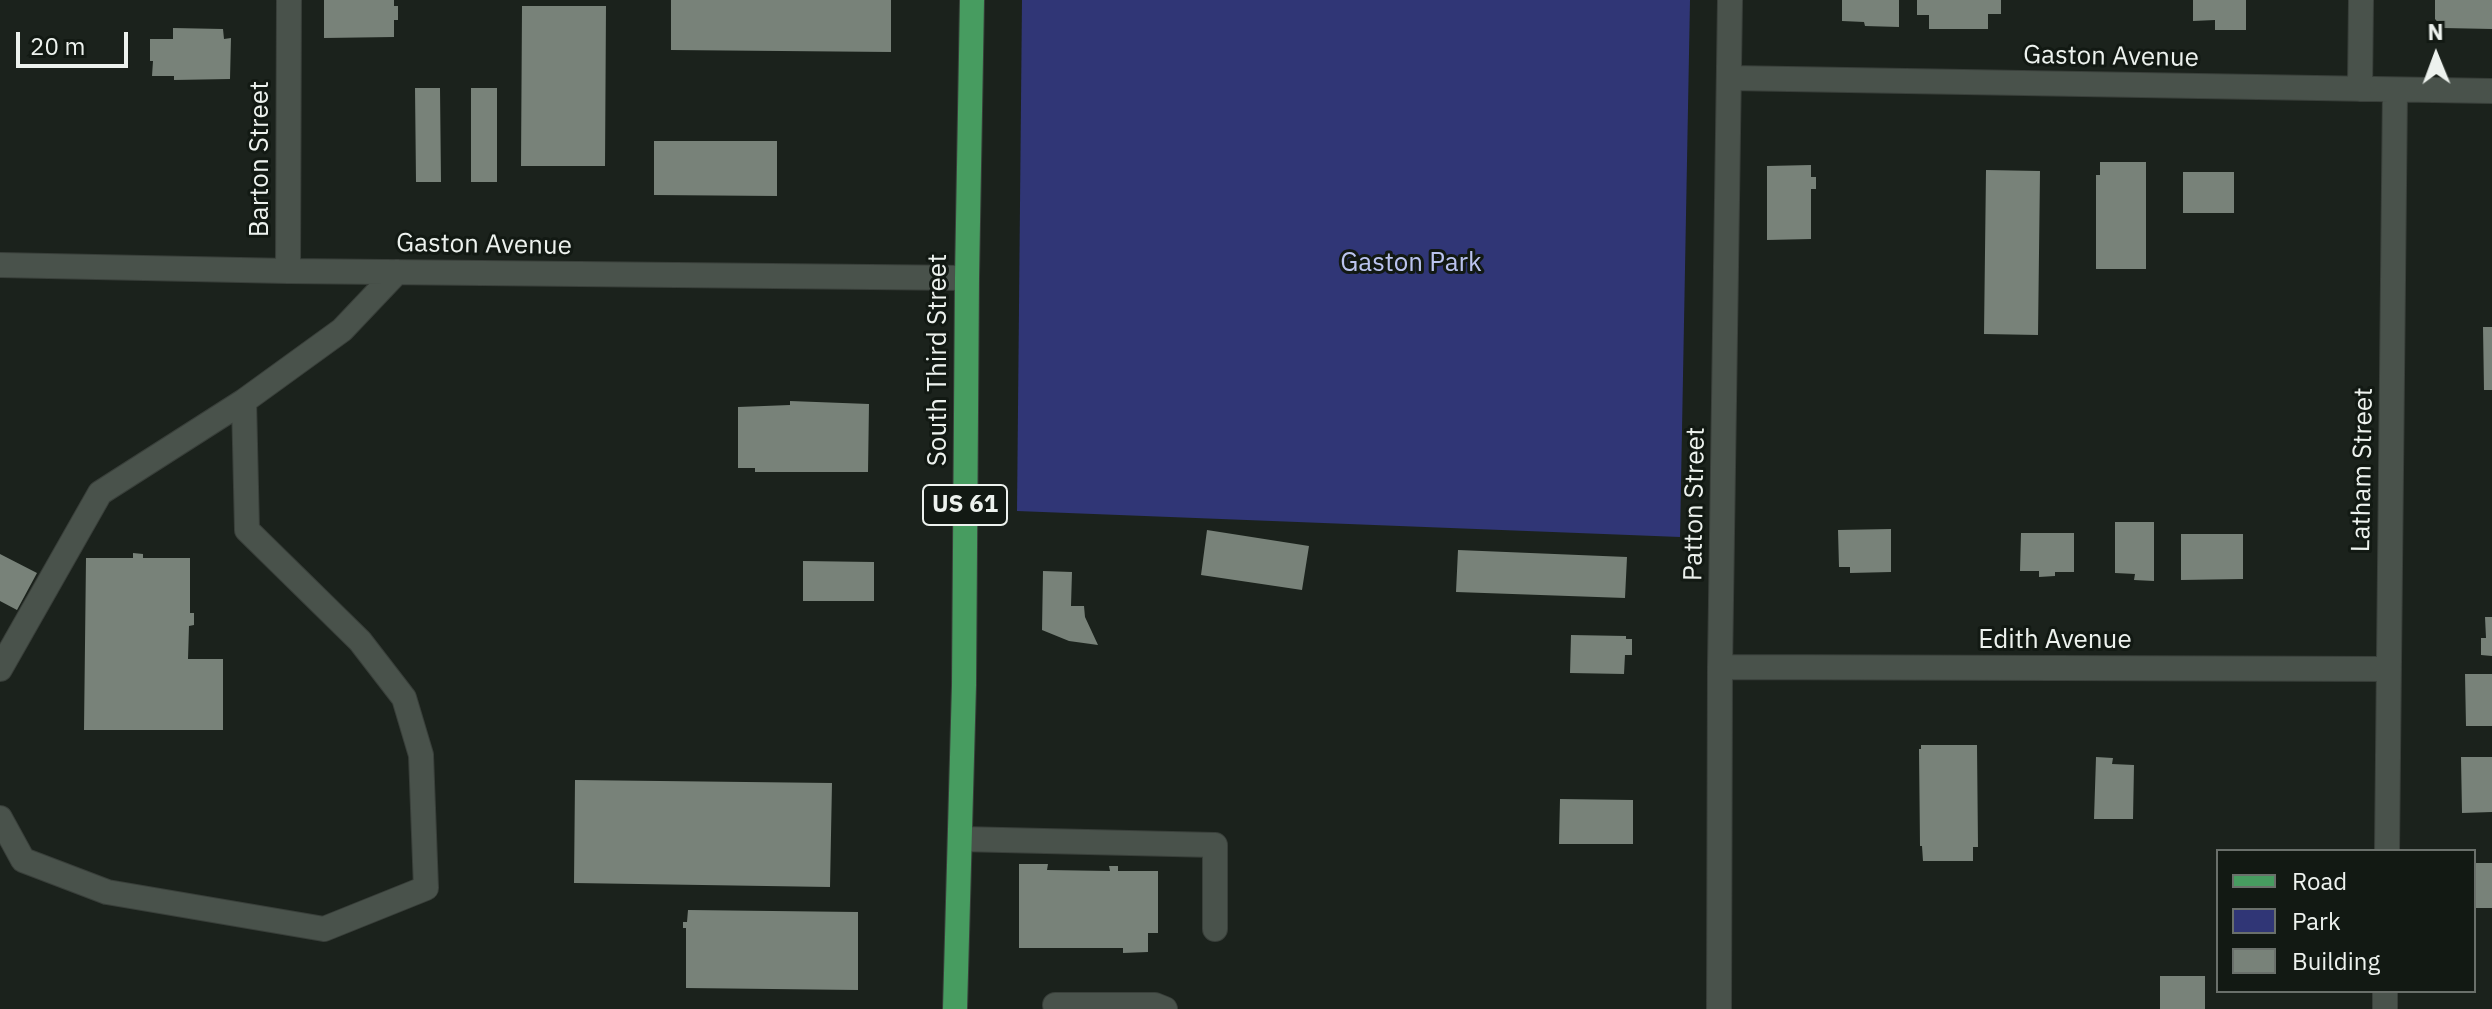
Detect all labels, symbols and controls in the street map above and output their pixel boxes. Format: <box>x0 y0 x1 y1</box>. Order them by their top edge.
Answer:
scale bar <box>20 16 132 66</box>
north arrow <box>2396 16 2476 96</box>
text: N <box>2427 17 2444 46</box>
text: 20 m <box>30 30 85 62</box>
street label: Gaston Avenue <box>2023 40 2199 74</box>
street label: Barton Street <box>244 81 276 237</box>
street label: Gaston Avenue <box>396 228 572 262</box>
park label: Gaston Park <box>1340 247 1482 279</box>
street label: South Third Street <box>922 254 954 466</box>
street label: Latham Street <box>2346 387 2380 553</box>
street label: Patton Street <box>1678 427 1712 581</box>
road number: US 61 <box>923 485 1007 525</box>
street label: Edith Avenue <box>1978 624 2132 656</box>
legend <box>2216 849 2476 993</box>
text: Road <box>2292 865 2347 897</box>
text: Park <box>2292 905 2341 937</box>
text: Building <box>2292 945 2380 977</box>

